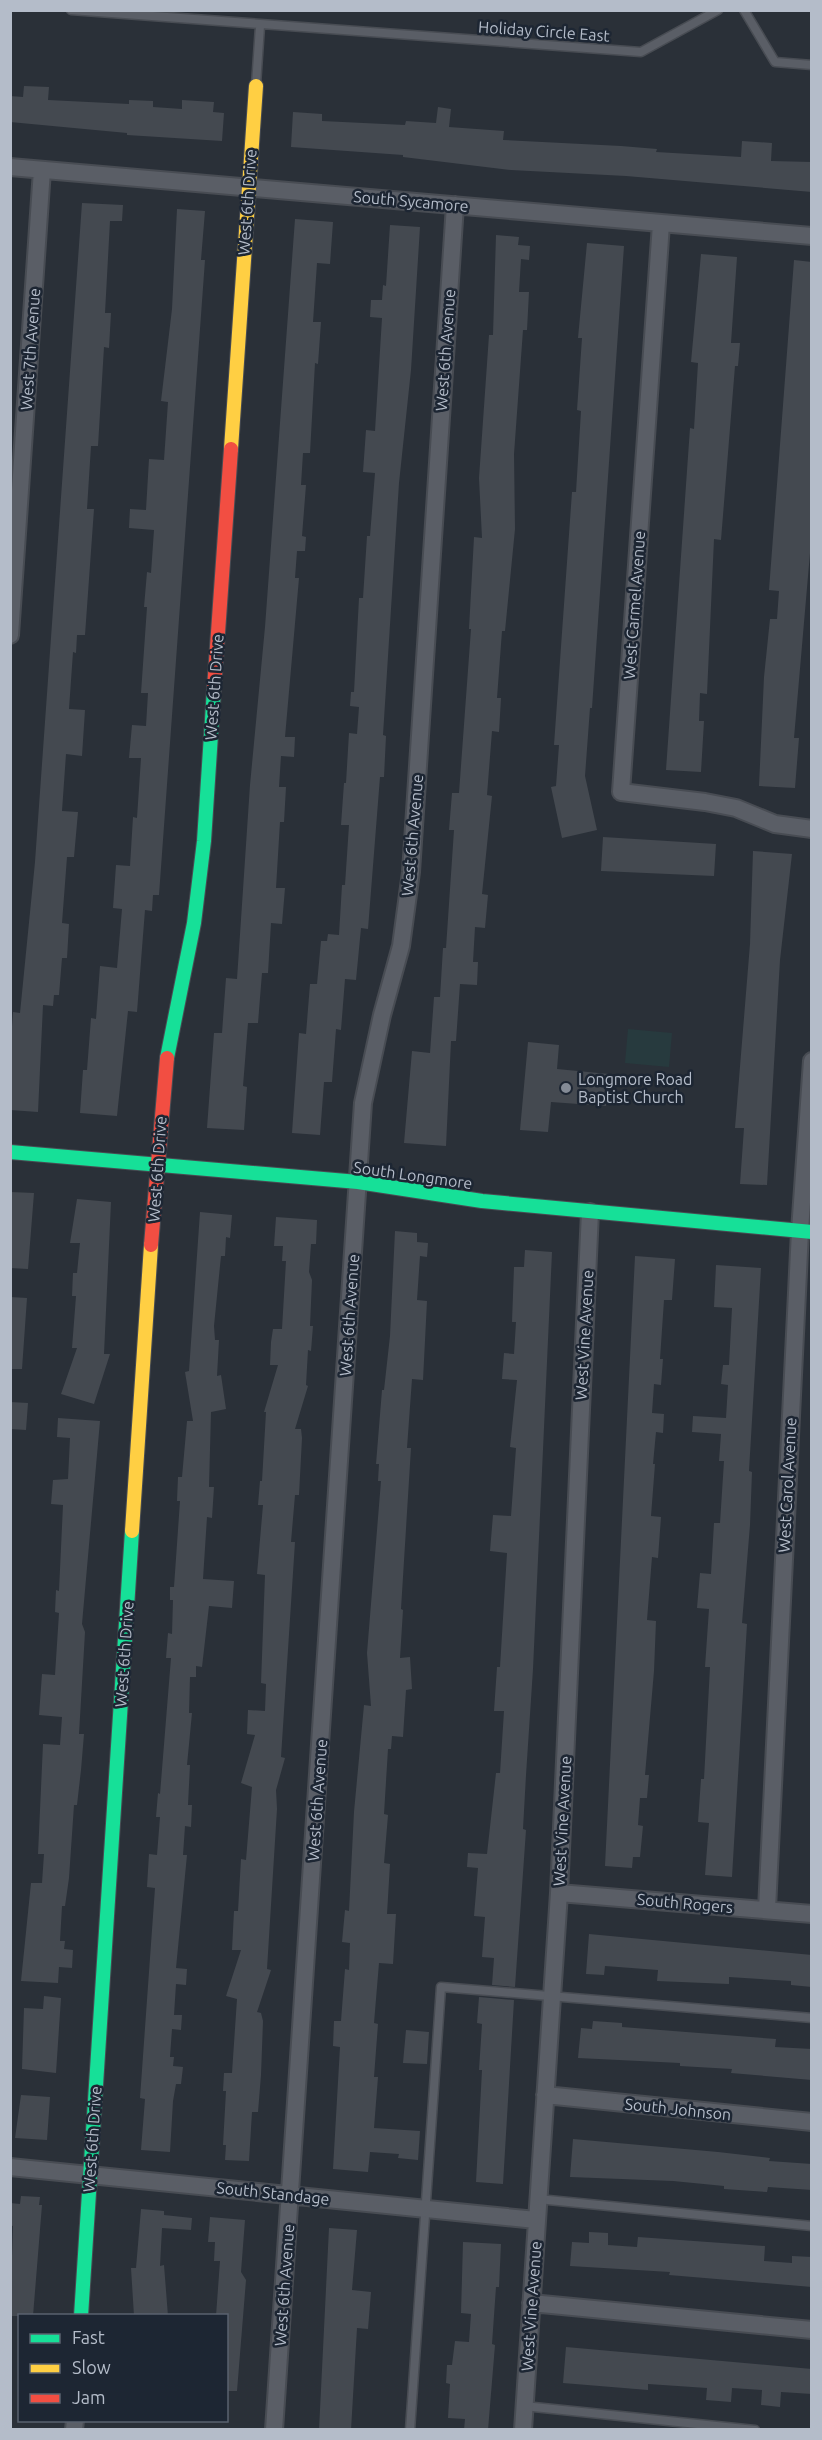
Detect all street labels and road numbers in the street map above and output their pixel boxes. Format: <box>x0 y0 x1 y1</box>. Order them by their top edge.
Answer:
street label: Holiday Circle East <box>478 17 611 45</box>
street label: West 6th Drive <box>234 148 260 256</box>
street label: South Sycamore <box>353 187 469 215</box>
street label: West 7th Avenue <box>17 287 43 411</box>
street label: West 6th Avenue <box>432 288 458 412</box>
street label: West Carmel Avenue <box>620 530 648 680</box>
street label: West 6th Drive <box>201 633 227 741</box>
street label: West 6th Avenue <box>398 773 426 897</box>
street label: West 6th Drive <box>144 1115 170 1223</box>
street label: South Longmore <box>352 1158 474 1192</box>
street label: West 6th Avenue <box>336 1253 362 1377</box>
street label: West Vine Avenue <box>572 1269 596 1401</box>
street label: West Carol Avenue <box>774 1417 800 1553</box>
street label: West 6th Drive <box>111 1600 137 1708</box>
street label: West 6th Avenue <box>304 1738 330 1862</box>
street label: West Vine Avenue <box>550 1755 574 1887</box>
street label: South Rogers <box>636 1890 734 1916</box>
street label: West 6th Drive <box>79 2085 105 2193</box>
street label: South Johnson <box>624 2094 732 2124</box>
street label: South Standage <box>216 2178 330 2208</box>
street label: West 6th Avenue <box>271 2223 297 2347</box>
street label: West Vine Avenue <box>517 2240 545 2372</box>

